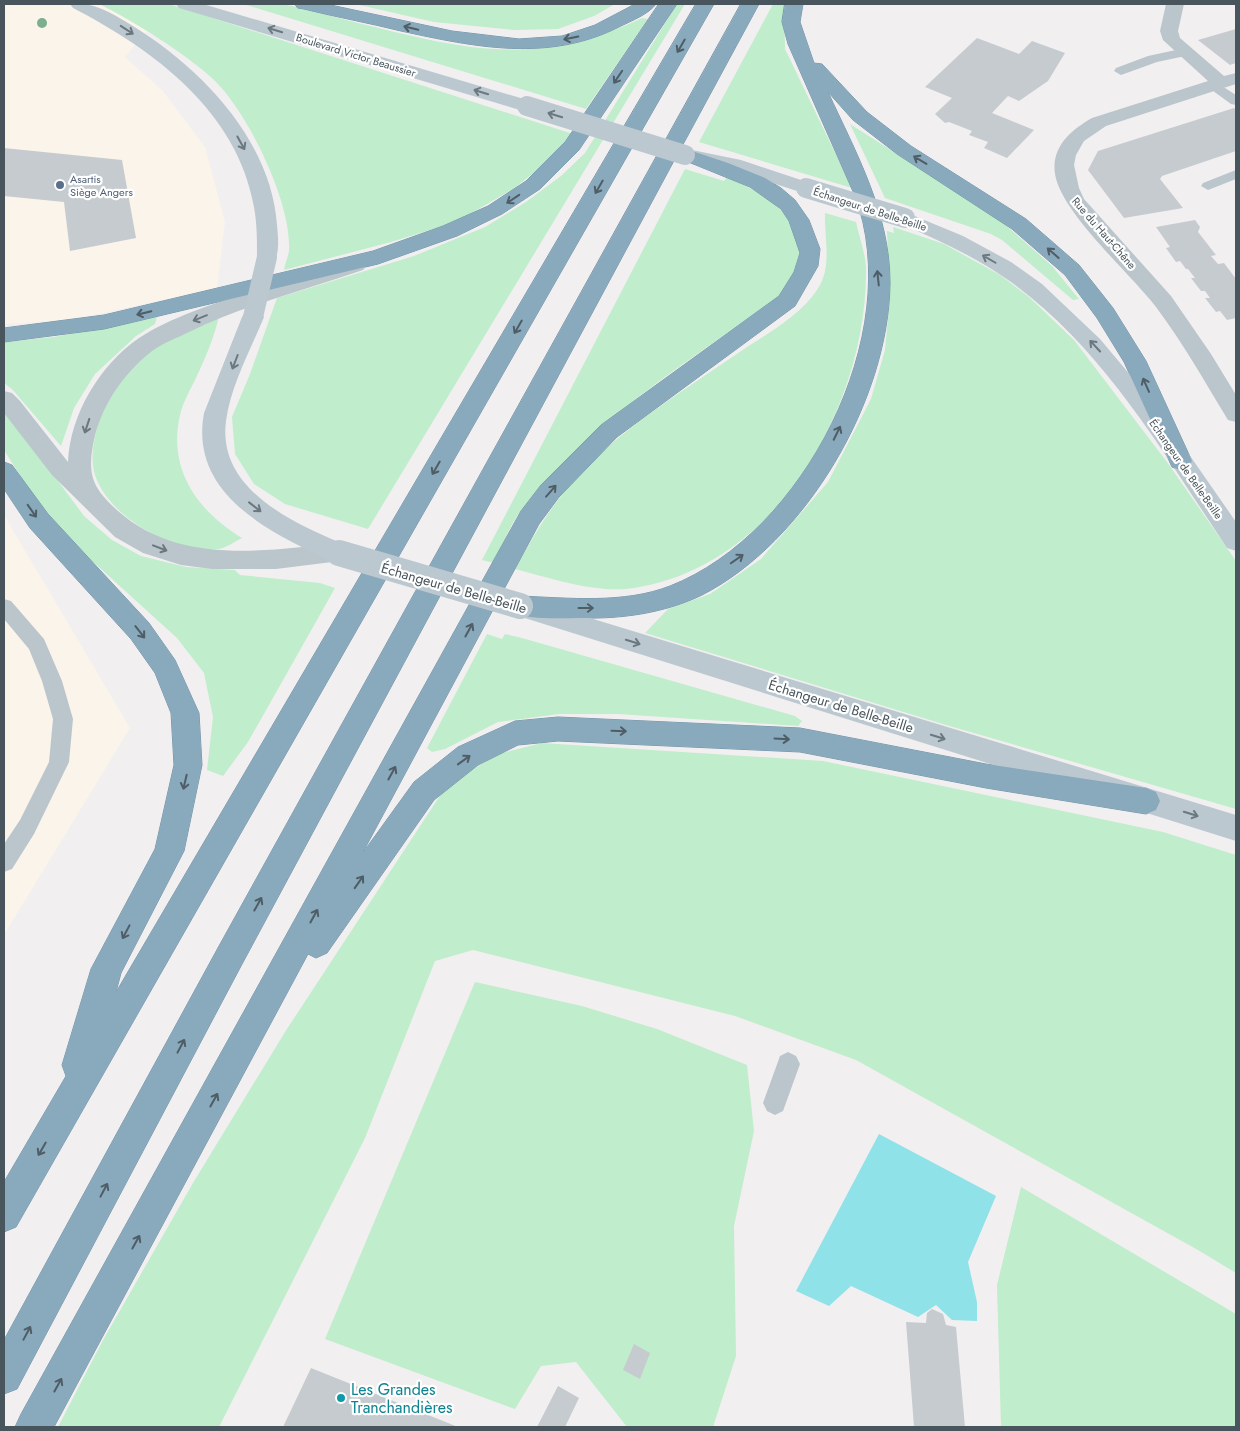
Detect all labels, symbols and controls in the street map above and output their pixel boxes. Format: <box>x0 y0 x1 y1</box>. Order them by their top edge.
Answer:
one-way arrow <box>403 23 419 32</box>
one-way arrow <box>120 25 134 35</box>
one-way arrow <box>267 25 283 35</box>
street label: Boulevard Victor Beaussier <box>294 29 418 81</box>
one-way arrow <box>563 34 579 43</box>
one-way arrow <box>675 38 685 53</box>
one-way arrow <box>613 70 623 84</box>
one-way arrow <box>473 87 489 97</box>
one-way arrow <box>547 109 563 119</box>
one-way arrow <box>236 135 246 150</box>
one-way arrow <box>913 155 927 165</box>
place label: Asartis Siège Angers <box>70 171 134 200</box>
marker: Asartis Siège Angers <box>54 179 66 191</box>
one-way arrow <box>594 179 604 193</box>
street label: Échangeur de Belle-Beille <box>811 183 929 235</box>
one-way arrow <box>506 194 520 204</box>
street label: Rue du Haut-Chêne <box>1068 194 1140 273</box>
one-way arrow <box>1046 247 1059 259</box>
one-way arrow <box>983 254 997 264</box>
one-way arrow <box>873 271 883 287</box>
one-way arrow <box>136 309 152 318</box>
one-way arrow <box>193 314 208 324</box>
one-way arrow <box>513 320 523 335</box>
one-way arrow <box>1089 340 1101 353</box>
one-way arrow <box>230 355 239 370</box>
one-way arrow <box>1141 378 1150 393</box>
street label: Échangeur de Belle-Beille <box>1145 416 1227 522</box>
one-way arrow <box>82 418 91 433</box>
one-way arrow <box>833 426 842 441</box>
one-way arrow <box>431 460 441 474</box>
one-way arrow <box>546 484 557 497</box>
one-way arrow <box>248 501 261 512</box>
one-way arrow <box>27 504 37 518</box>
one-way arrow <box>151 544 167 553</box>
one-way arrow <box>730 554 744 564</box>
street label: Échangeur de Belle-Beille <box>379 558 529 618</box>
one-way arrow <box>577 603 593 613</box>
one-way arrow <box>464 623 474 638</box>
one-way arrow <box>135 625 145 639</box>
one-way arrow <box>625 637 641 647</box>
street label: Échangeur de Belle-Beille <box>766 674 916 738</box>
one-way arrow <box>611 726 627 736</box>
one-way arrow <box>930 732 946 742</box>
one-way arrow <box>773 734 789 743</box>
one-way arrow <box>457 755 471 765</box>
one-way arrow <box>387 766 397 781</box>
one-way arrow <box>179 773 189 789</box>
one-way arrow <box>1183 810 1199 820</box>
one-way arrow <box>354 875 364 889</box>
one-way arrow <box>253 896 263 911</box>
one-way arrow <box>310 909 319 924</box>
one-way arrow <box>121 924 130 939</box>
one-way arrow <box>176 1039 186 1054</box>
one-way arrow <box>209 1092 219 1107</box>
one-way arrow <box>37 1141 47 1156</box>
one-way arrow <box>99 1182 109 1197</box>
one-way arrow <box>132 1235 141 1250</box>
one-way arrow <box>22 1325 32 1340</box>
one-way arrow <box>53 1377 63 1392</box>
place label: Les Grandes Tranchandières <box>351 1378 452 1419</box>
marker: Les Grandes Tranchandières <box>335 1392 347 1404</box>

